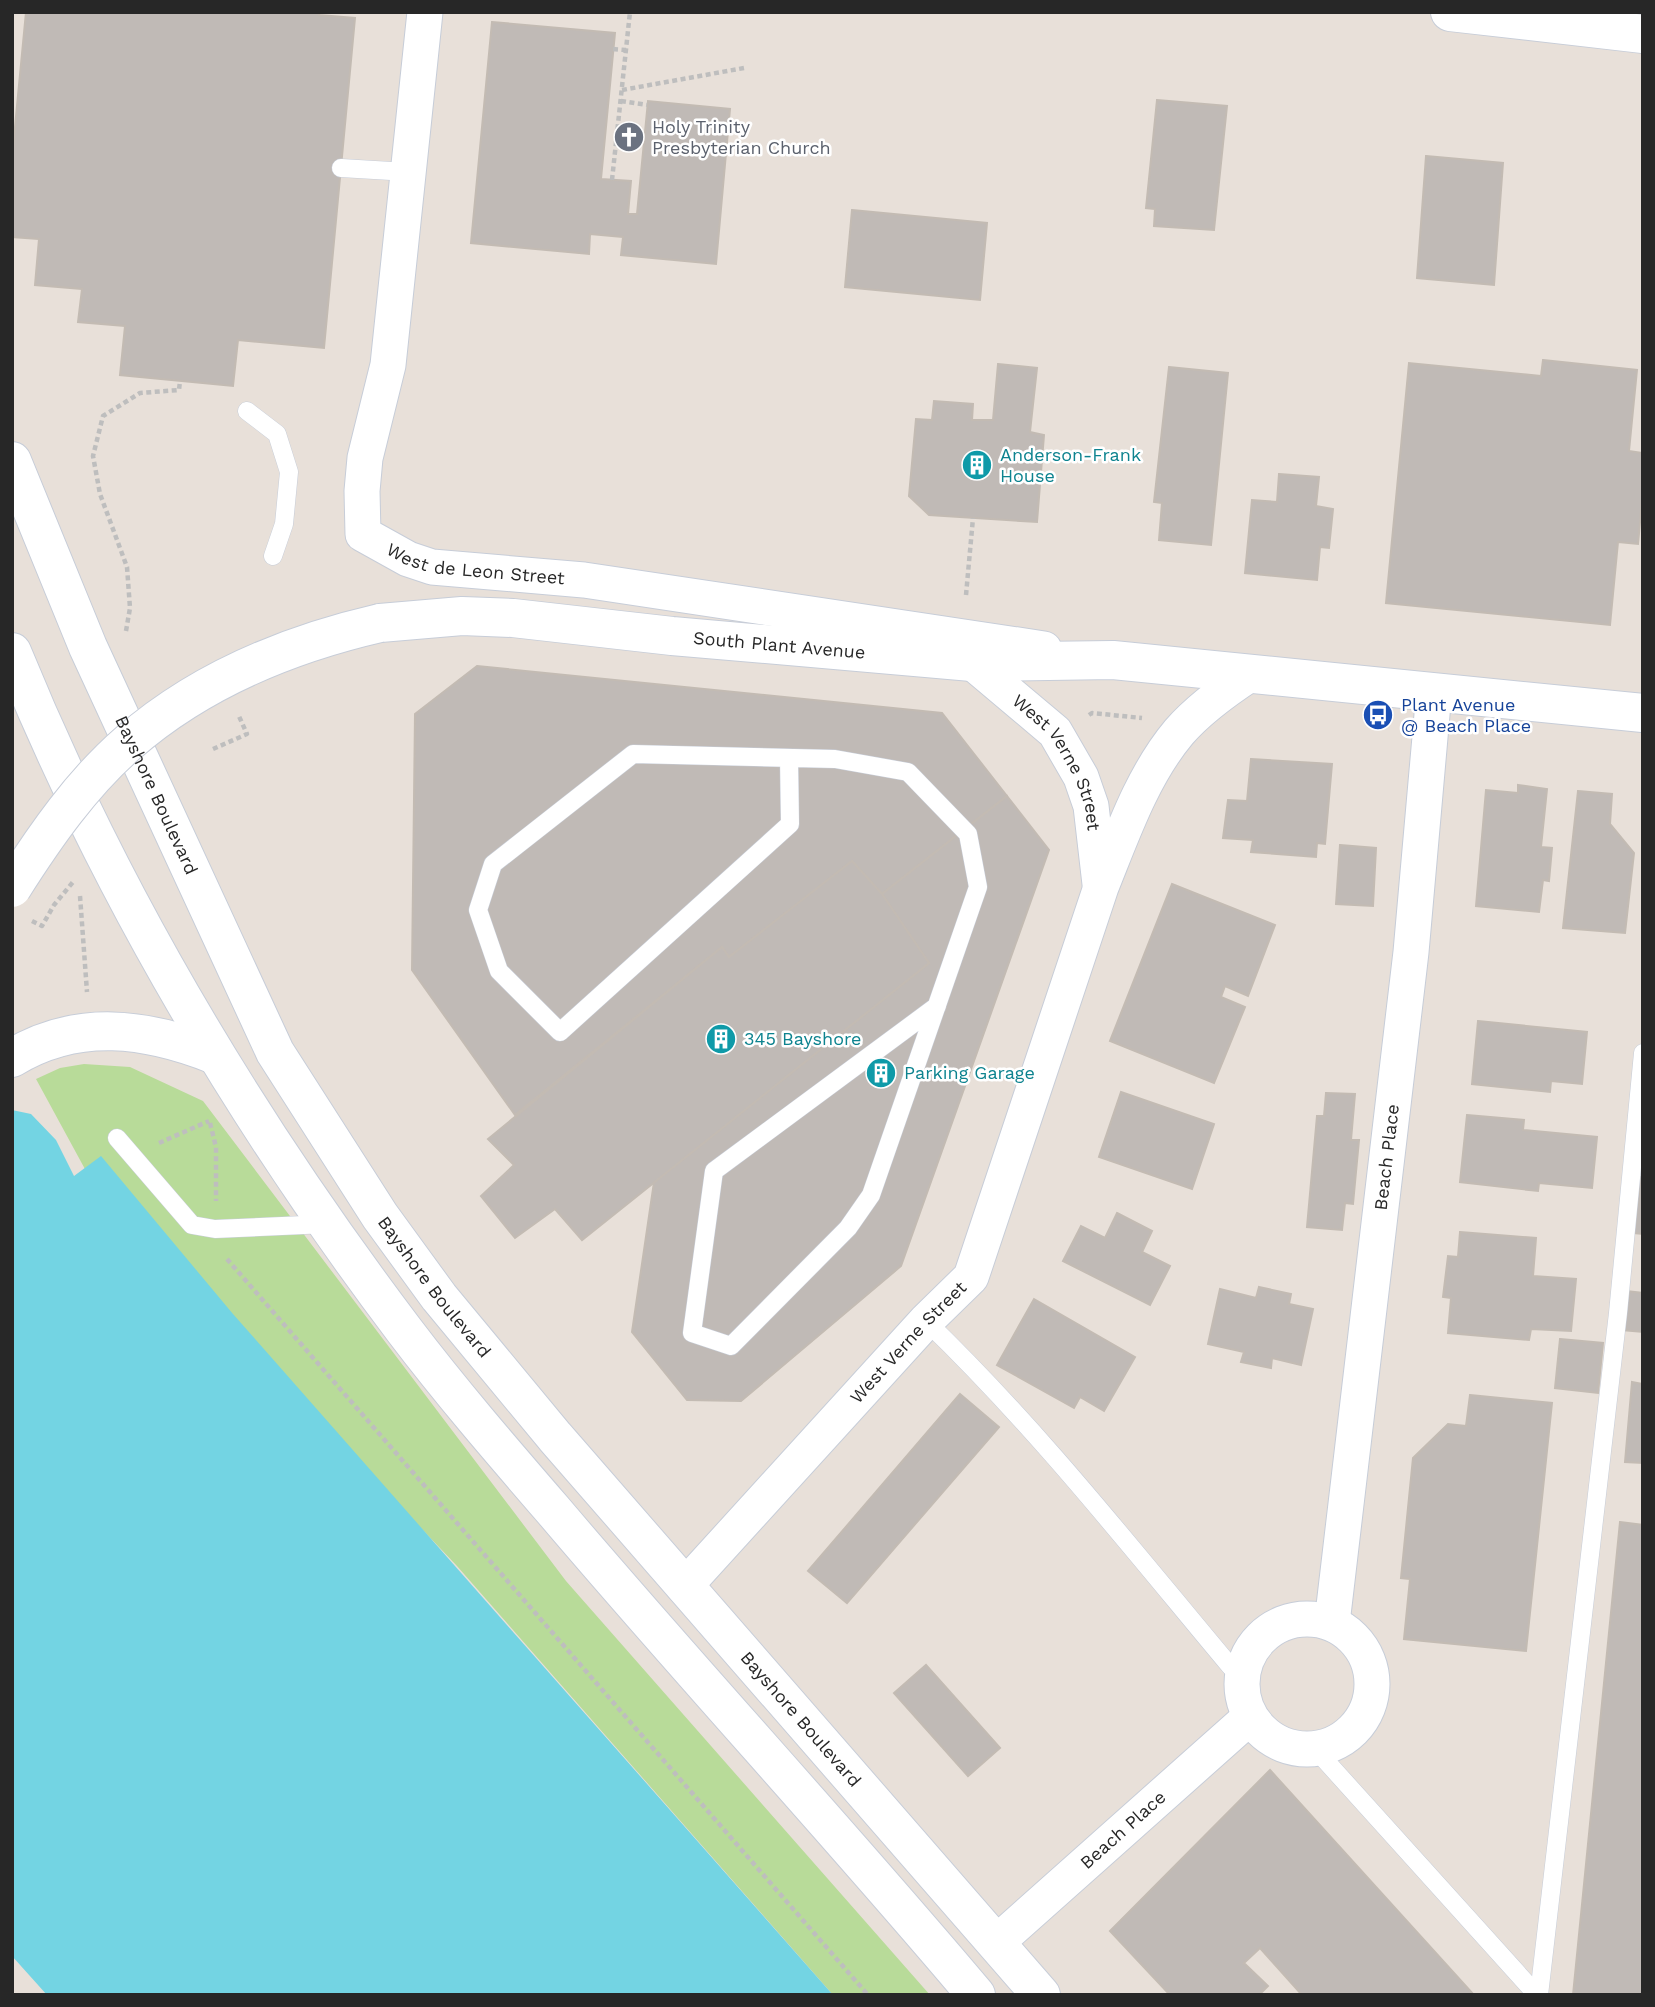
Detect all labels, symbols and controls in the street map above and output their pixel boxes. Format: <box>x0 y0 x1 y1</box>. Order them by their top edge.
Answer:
place label: Holy Trinity Presbyterian Church <box>652 116 831 158</box>
church icon: Holy Trinity Presbyterian Church <box>612 120 646 154</box>
place label: Anderson-Frank House <box>1000 444 1141 486</box>
building icon: Anderson-Frank House <box>960 448 994 482</box>
street label: West de Leon Street <box>383 538 566 588</box>
street label: South Plant Avenue <box>692 627 866 663</box>
street label: West Verne Street <box>1008 690 1105 832</box>
place label: Plant Avenue @ Beach Place <box>1401 694 1531 736</box>
bus stop icon: Plant Avenue @ Beach Place <box>1361 698 1395 732</box>
street label: Bayshore Boulevard <box>111 712 203 878</box>
building icon: 345 Bayshore <box>704 1022 738 1056</box>
place label: 345 Bayshore <box>744 1028 861 1049</box>
building icon: Parking Garage <box>864 1056 898 1090</box>
place label: Parking Garage <box>904 1062 1035 1083</box>
street label: Beach Place <box>1370 1103 1403 1211</box>
street label: Bayshore Boulevard <box>374 1212 496 1361</box>
street label: West Verne Street <box>845 1276 971 1407</box>
street label: Bayshore Boulevard <box>737 1647 866 1791</box>
street label: Beach Place <box>1076 1786 1170 1873</box>

